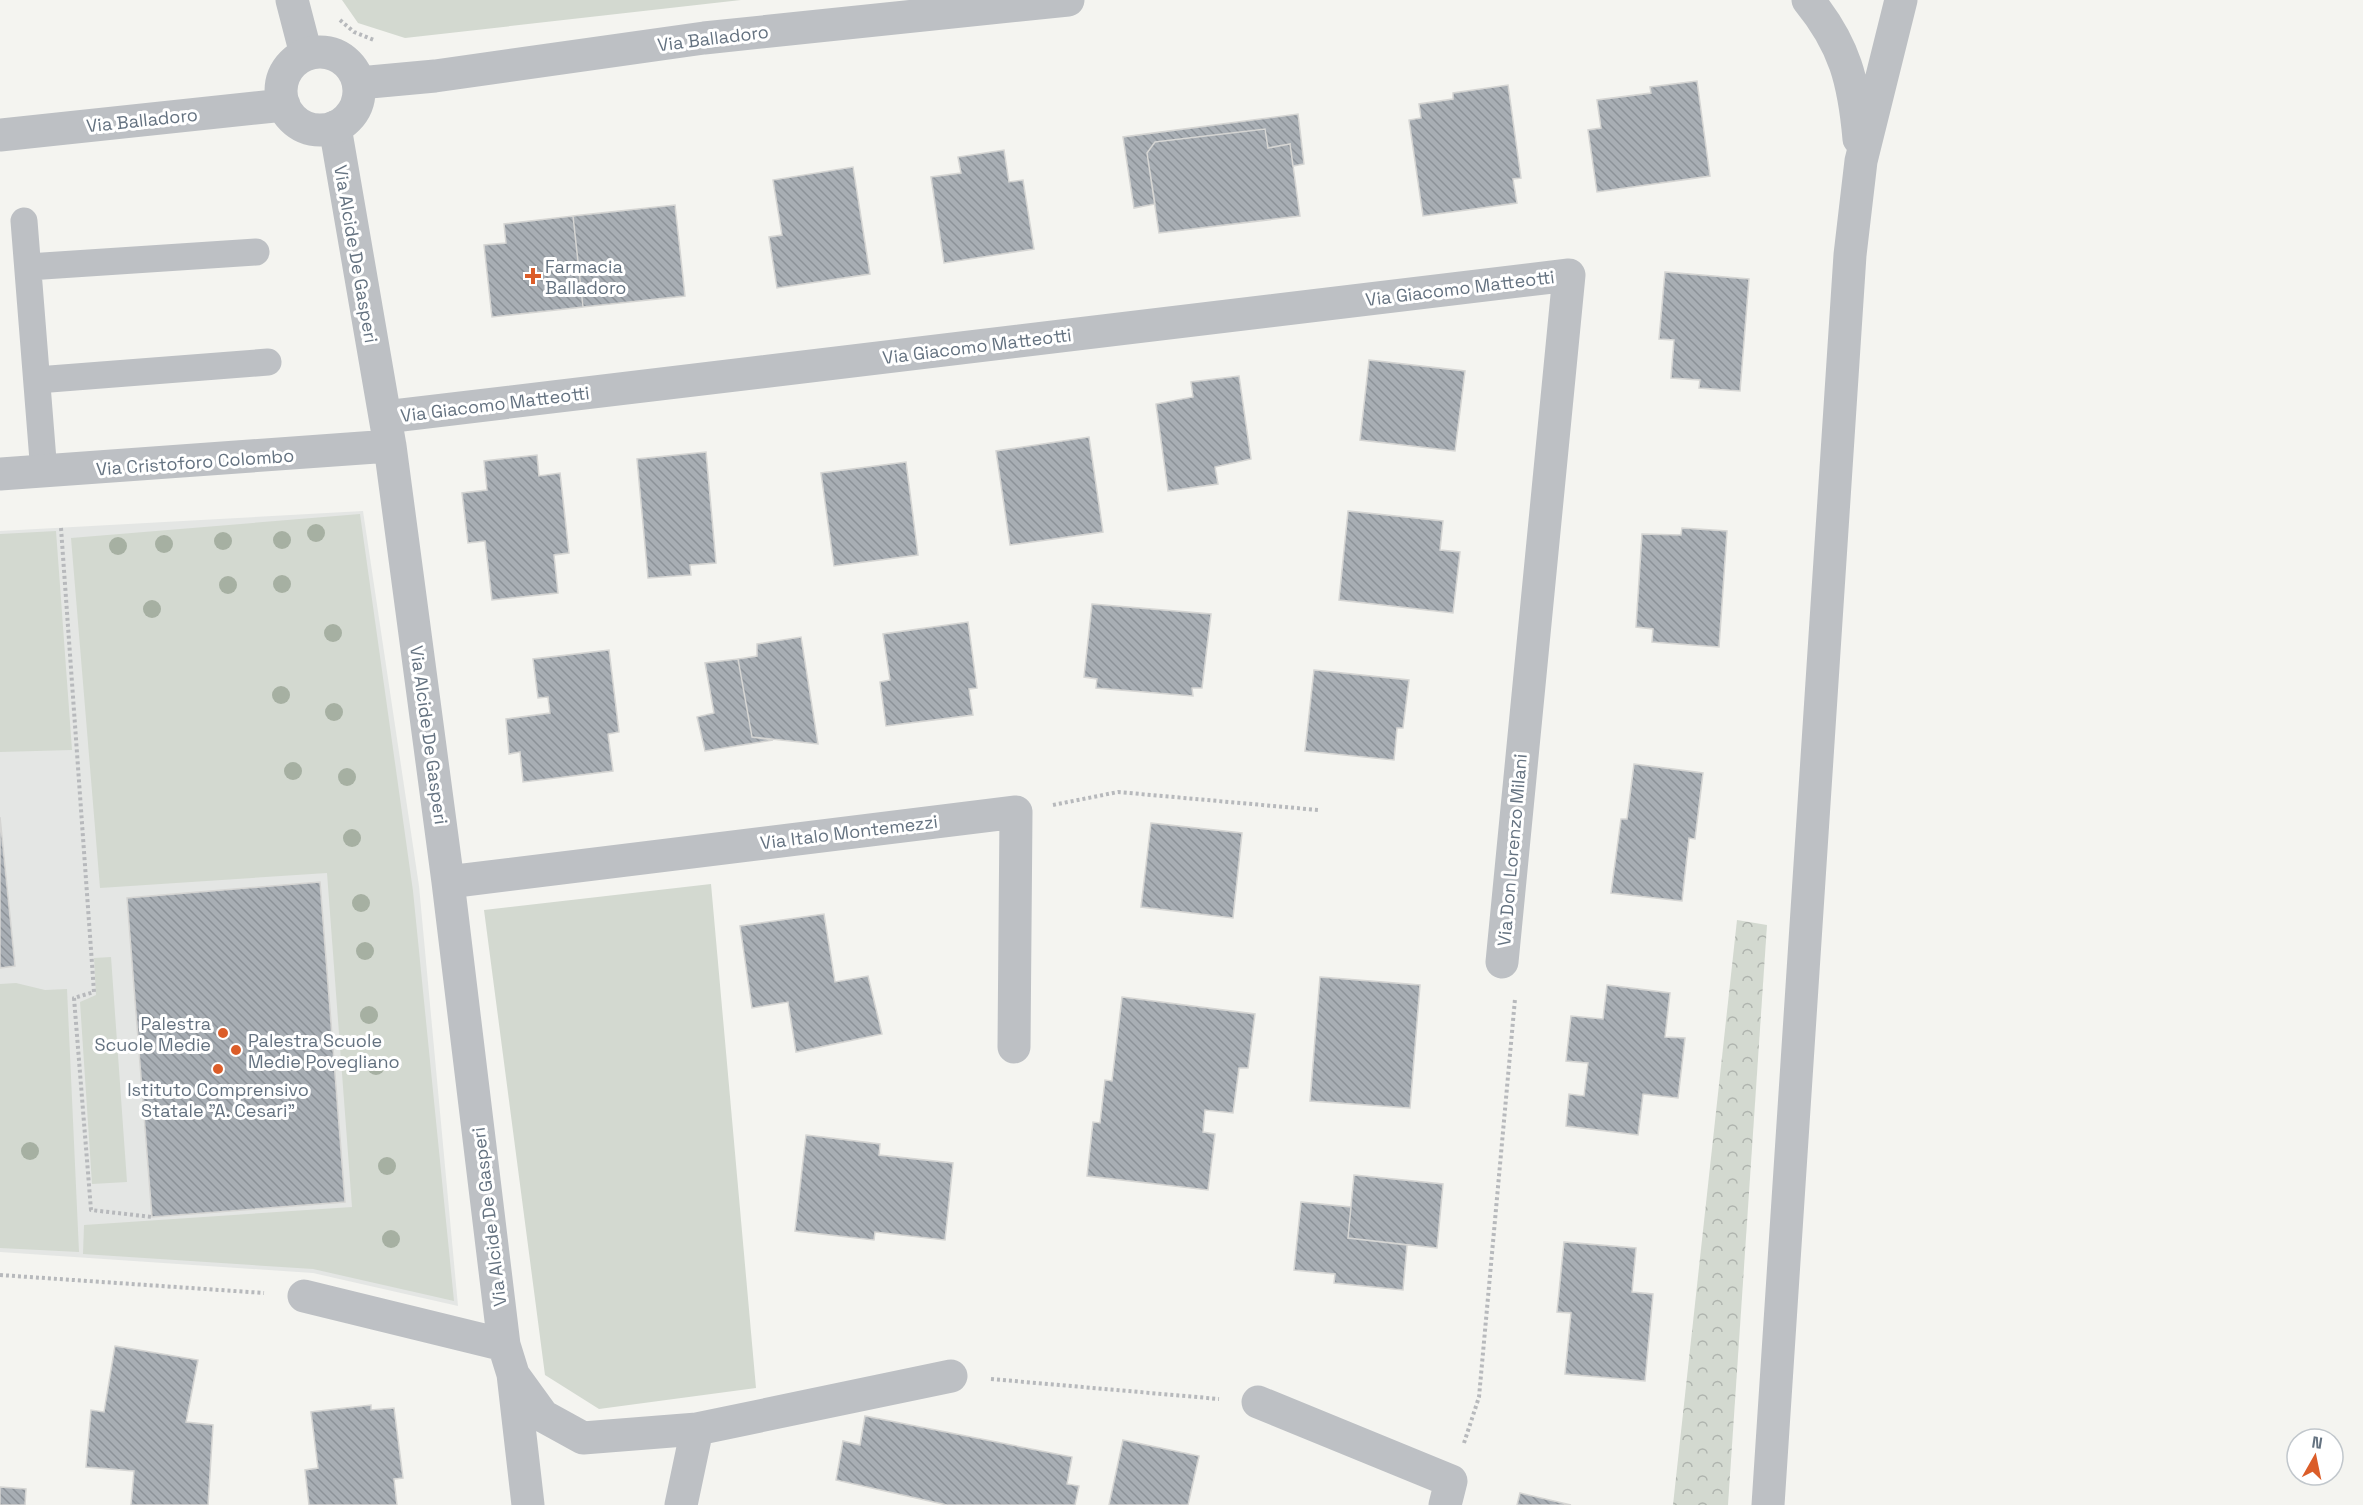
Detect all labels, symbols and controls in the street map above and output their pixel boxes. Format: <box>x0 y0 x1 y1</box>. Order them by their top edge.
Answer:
street label: Via Balladoro <box>656 20 770 56</box>
street label: Via Balladoro <box>85 103 199 137</box>
street label: Via Alcide De Gasperi <box>329 163 383 345</box>
place label: Farmacia Balladoro <box>545 255 626 299</box>
street label: Via Giacomo Matteotti <box>1364 265 1556 311</box>
marker: Farmacia Balladoro <box>526 269 540 283</box>
street label: Via Giacomo Matteotti <box>881 323 1073 369</box>
street label: Via Giacomo Matteotti <box>399 381 591 427</box>
street label: Via Cristoforo Colombo <box>95 444 295 480</box>
street label: Via Alcide De Gasperi <box>405 644 453 826</box>
street label: Via Don Lorenzo Milani <box>1492 753 1532 947</box>
street label: Via Italo Montemezzi <box>759 810 939 854</box>
place label: Palestra Scuole Medie <box>94 1012 211 1056</box>
marker: Palestra Scuole Medie <box>216 1026 230 1040</box>
place label: Palestra Scuole Medie Povegliano <box>248 1029 400 1073</box>
marker: Palestra Scuole Medie Povegliano <box>229 1043 243 1057</box>
marker: Istituto Comprensivo Statale "A. Cesari" <box>211 1062 225 1076</box>
place label: Istituto Comprensivo Statale "A. Cesari" <box>127 1078 309 1122</box>
street label: Via Alcide De Gasperi <box>467 1126 511 1308</box>
north arrow <box>2285 1427 2345 1487</box>
text: N <box>2310 1431 2324 1454</box>

